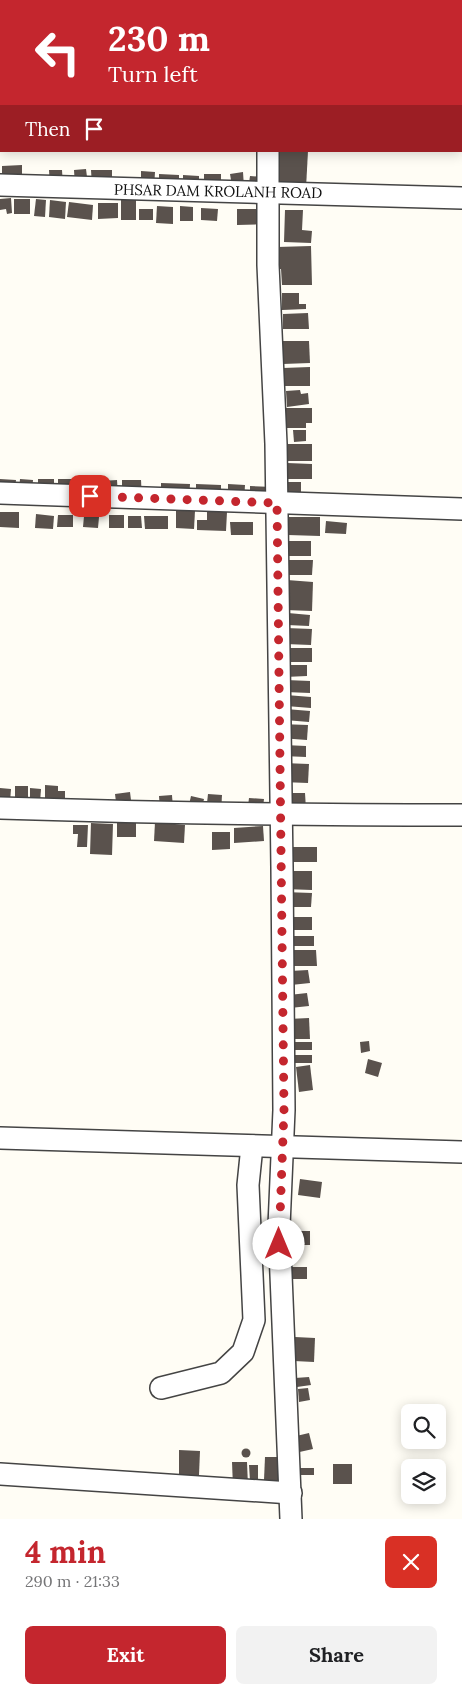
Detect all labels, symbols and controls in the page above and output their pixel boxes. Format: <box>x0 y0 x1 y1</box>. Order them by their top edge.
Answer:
text: 230 m <box>108 16 210 61</box>
icon: left <box>25 20 90 85</box>
text: Turn left <box>108 60 198 88</box>
icon: arrive <box>80 115 108 143</box>
text: Then <box>25 117 70 141</box>
street label: PHSAR DAM KROLANH ROAD <box>114 180 322 202</box>
pin <box>69 475 111 517</box>
icon: arrive <box>76 482 104 510</box>
position arrow <box>252 1217 304 1269</box>
map controls <box>401 1404 446 1504</box>
button: search <box>401 1404 446 1449</box>
button: layers <box>401 1459 446 1504</box>
text: 4 min <box>25 1533 106 1571</box>
button: close <box>385 1536 437 1588</box>
text: 290 m · 21:33 <box>25 1571 120 1591</box>
button: Exit <box>25 1626 226 1684</box>
button: Share <box>236 1626 437 1684</box>

